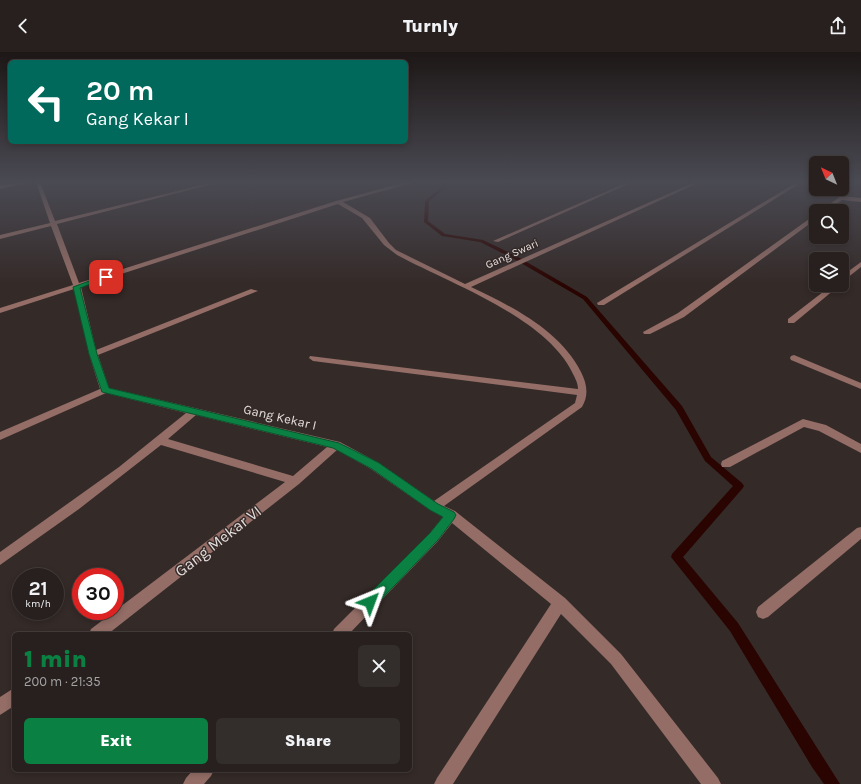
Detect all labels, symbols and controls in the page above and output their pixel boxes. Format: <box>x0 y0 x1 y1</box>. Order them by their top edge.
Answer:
icon: back <box>12 15 34 37</box>
text: Turnly <box>403 15 458 37</box>
icon: share <box>827 15 849 37</box>
text: 20 m <box>86 74 154 107</box>
icon: left <box>20 76 72 128</box>
text: Gang Kekar I <box>86 108 189 130</box>
north arrow <box>809 156 849 196</box>
map controls <box>809 156 849 292</box>
button: search <box>809 204 849 244</box>
street label: Gang Swari <box>484 237 540 271</box>
button: layers <box>809 252 849 292</box>
pin <box>89 260 123 294</box>
icon: arrive <box>95 266 117 288</box>
street label: Gang Kekar I <box>242 401 318 433</box>
street label: Gang Mekar VI <box>171 501 265 581</box>
speed limit sign: 30 <box>72 568 124 620</box>
text: 21 <box>28 577 48 600</box>
position arrow <box>349 581 391 623</box>
text: km/h <box>25 598 51 610</box>
text: 1 min <box>24 645 87 673</box>
button: close <box>358 645 400 687</box>
text: 200 m · 21:35 <box>24 674 101 689</box>
button: Exit <box>24 718 208 764</box>
button: Share <box>216 718 400 764</box>

